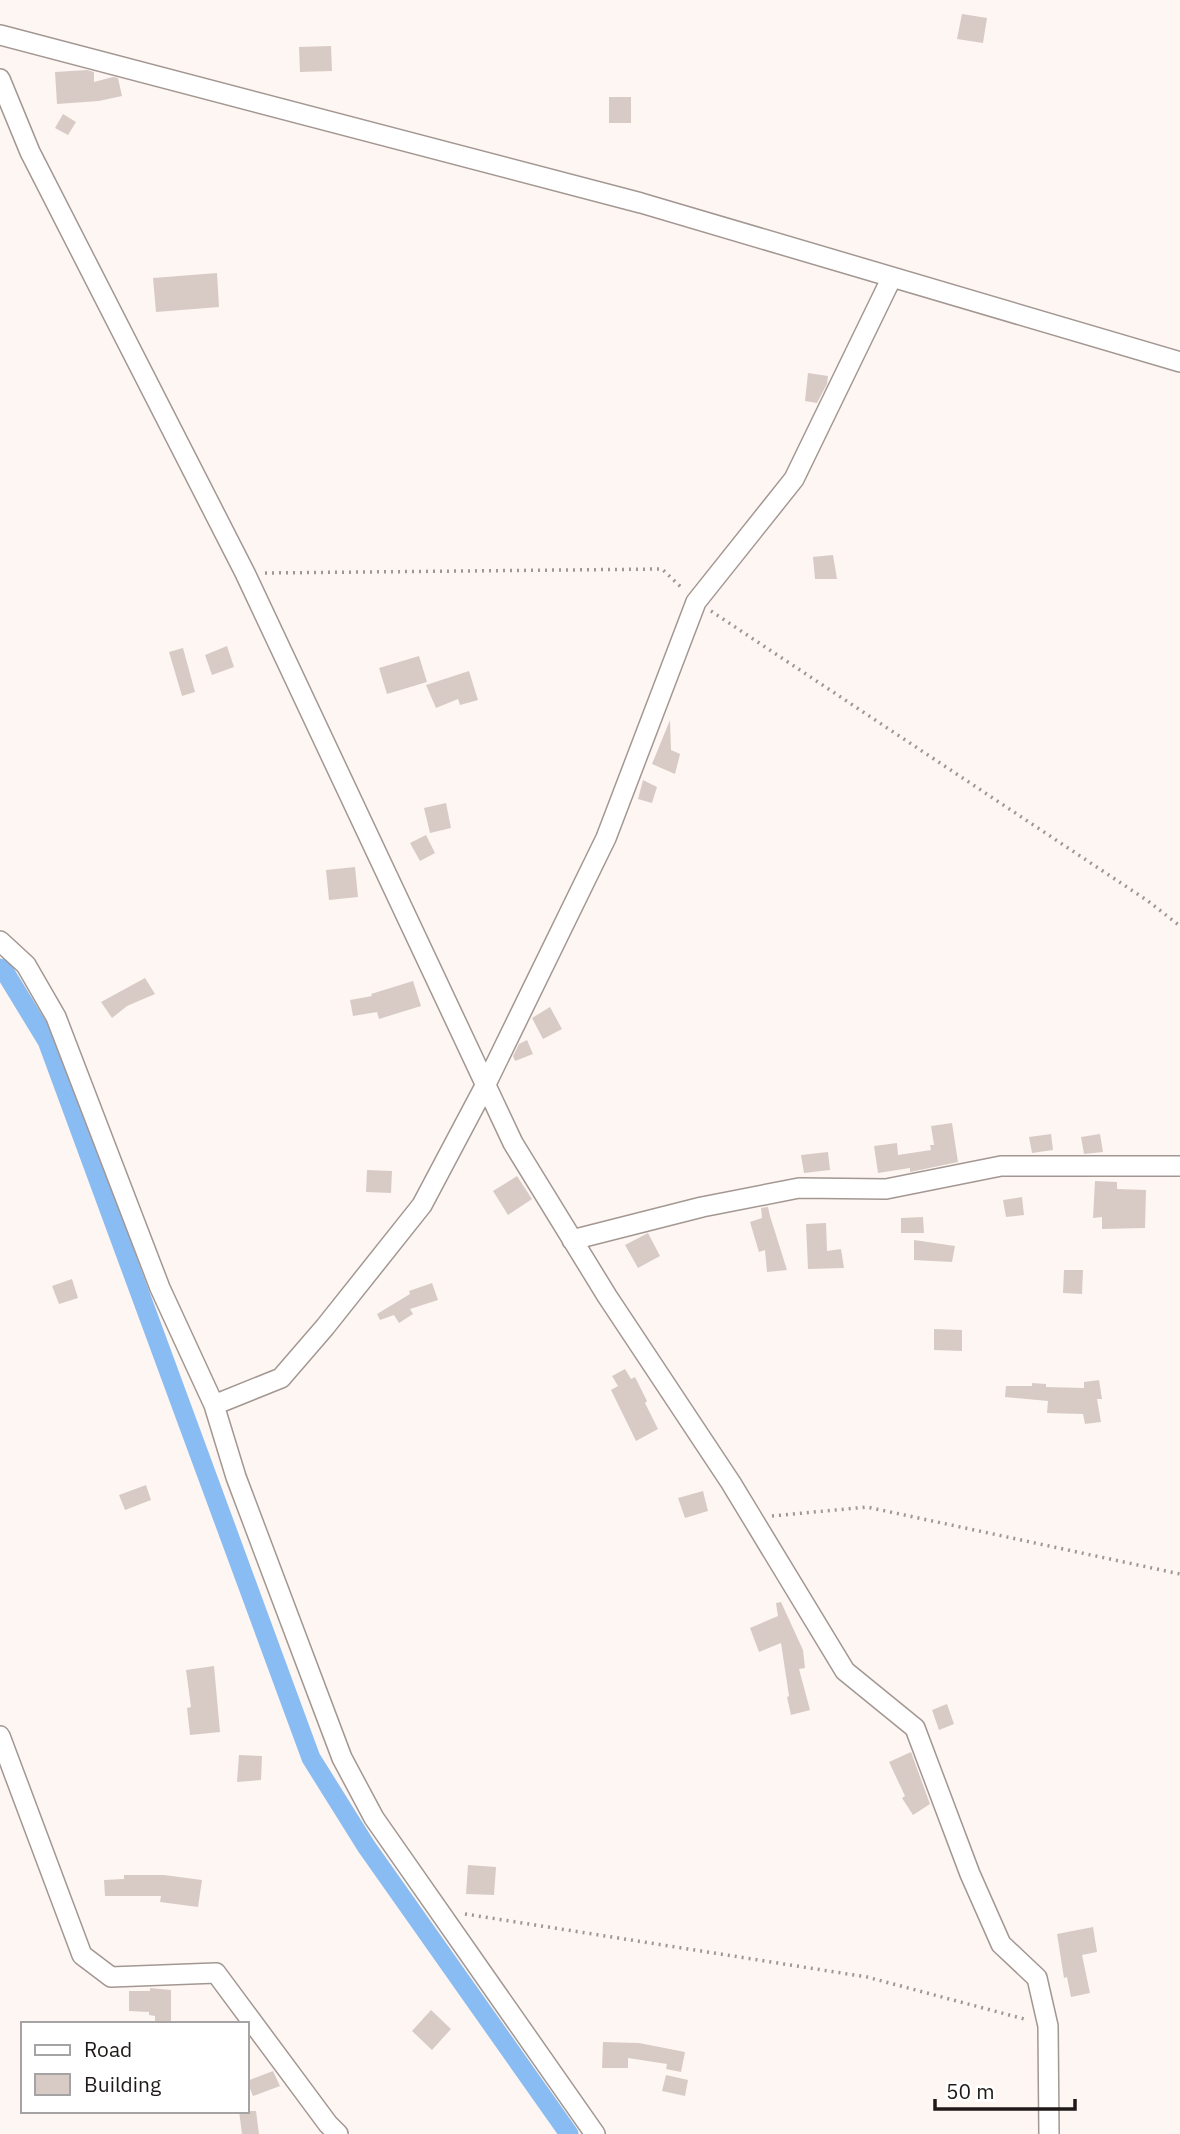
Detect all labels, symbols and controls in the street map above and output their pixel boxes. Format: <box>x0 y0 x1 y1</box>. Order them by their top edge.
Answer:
legend <box>21 2022 248 2113</box>
text: Road <box>84 2035 132 2063</box>
scale bar <box>935 2068 1075 2112</box>
text: Building <box>84 2070 161 2098</box>
text: 50 m <box>946 2077 995 2105</box>

